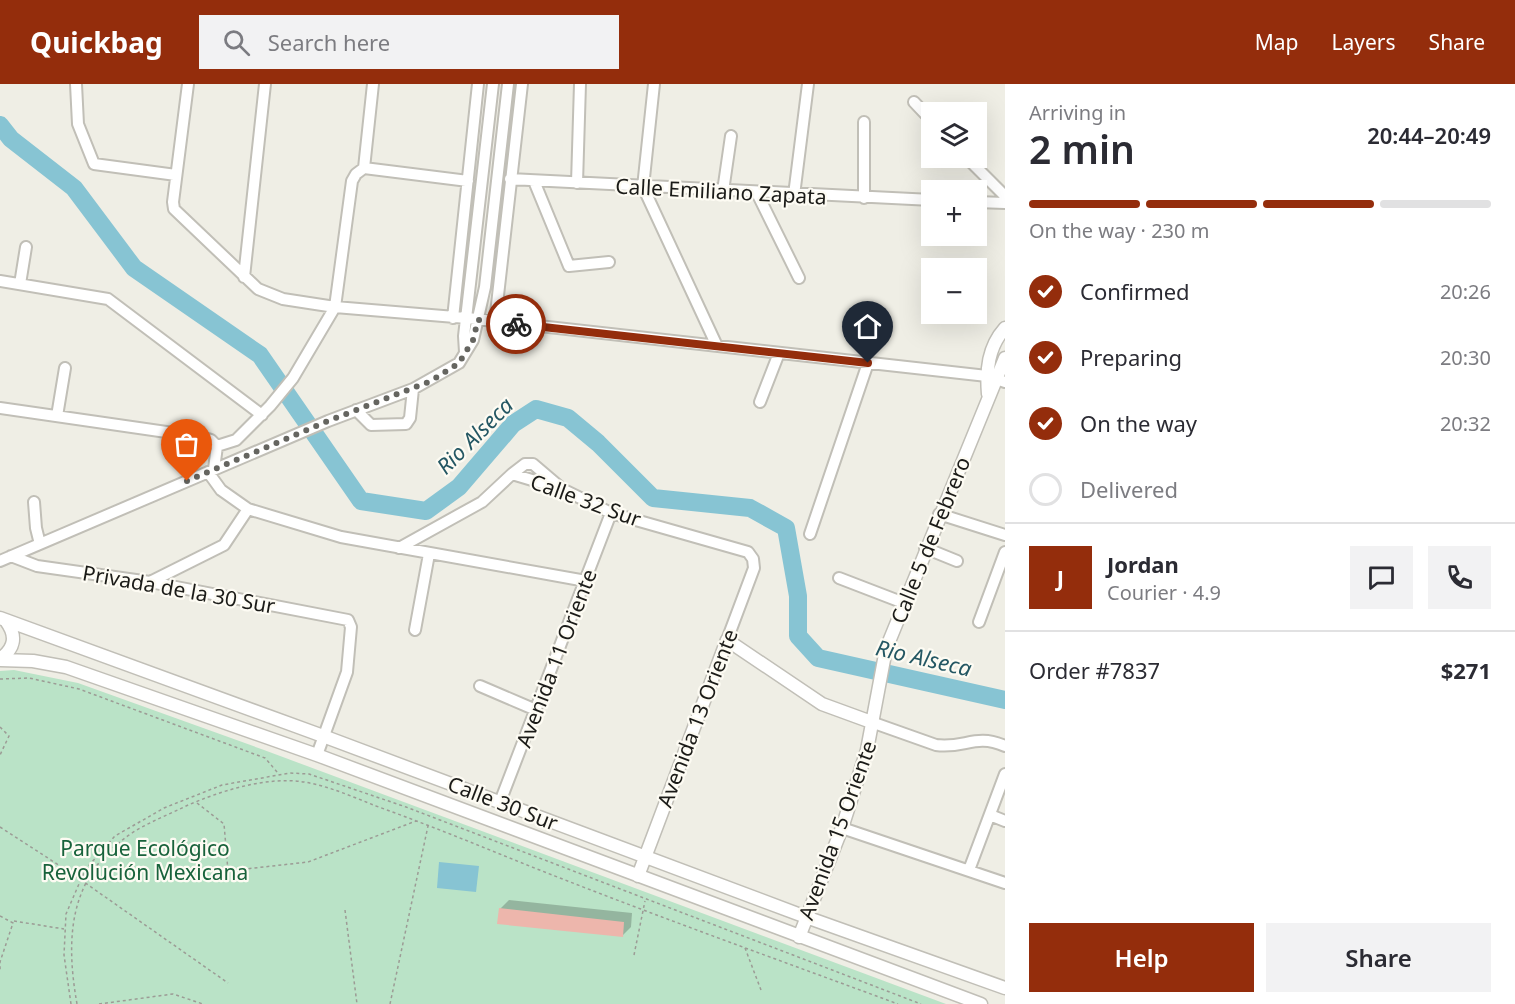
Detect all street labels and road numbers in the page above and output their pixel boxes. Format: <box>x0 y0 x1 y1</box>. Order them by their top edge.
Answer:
street label: Calle Emiliano Zapata <box>615 171 827 211</box>
street label: Calle 5 de Febrero <box>884 452 976 628</box>
street label: Calle 32 Sur <box>527 467 646 533</box>
street label: Privada de la 30 Sur <box>81 558 278 620</box>
street label: Avenida 11 Oriente <box>509 565 603 751</box>
street label: Avenida 13 Oriente <box>650 625 744 811</box>
street label: Avenida 15 Oriente <box>792 737 882 923</box>
street label: Calle 30 Sur <box>444 769 562 837</box>

